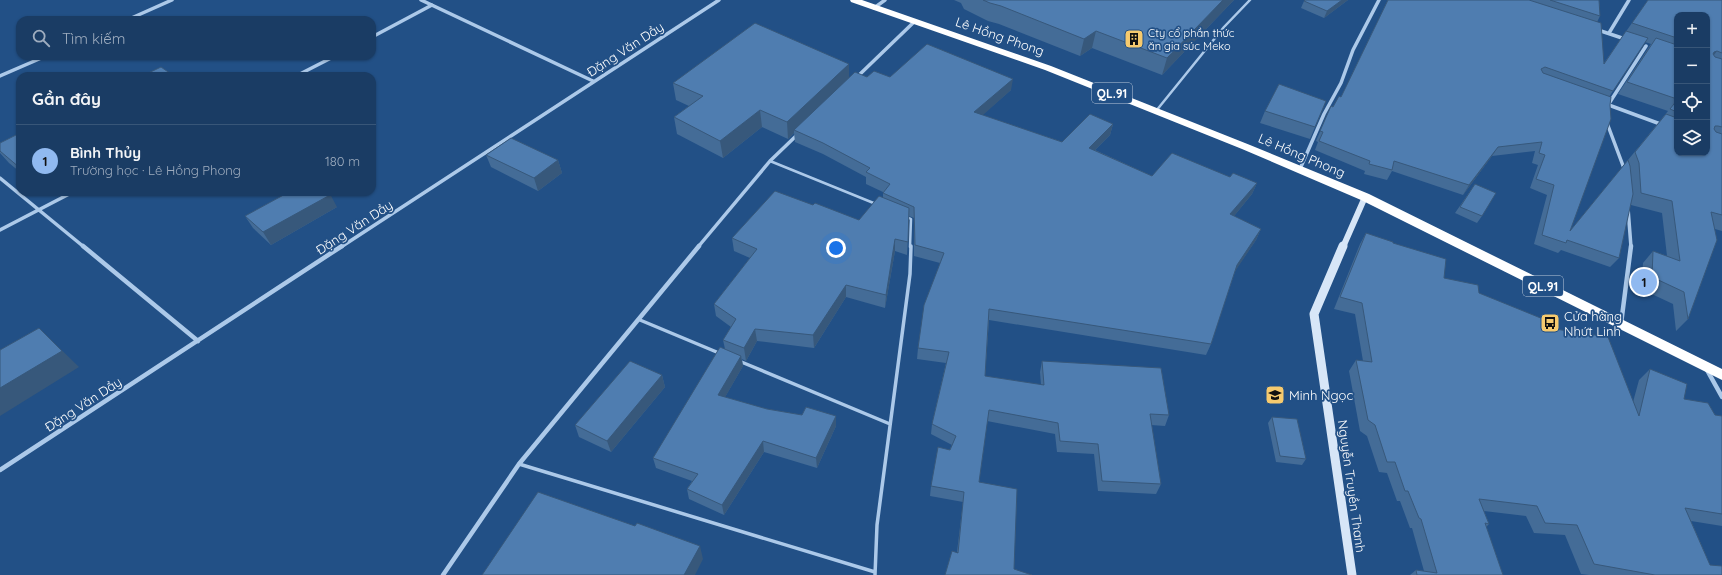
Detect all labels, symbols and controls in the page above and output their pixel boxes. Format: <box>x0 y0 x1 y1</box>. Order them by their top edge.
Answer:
map controls <box>1674 12 1710 156</box>
button: + <box>1674 12 1710 48</box>
street label: Lê Hồng Phong <box>954 13 1046 59</box>
search box <box>16 16 376 60</box>
street label: Đặng Văn Dầy <box>584 18 666 80</box>
place label: Cty cổ phần thức ăn gia súc Meko <box>1148 26 1235 53</box>
icon: search <box>30 27 52 49</box>
building icon: Cty cổ phần thức ăn gia súc Meko <box>1123 28 1145 50</box>
text: Tìm kiếm <box>62 29 125 48</box>
button: − <box>1674 48 1710 84</box>
road number: QL.91 <box>1092 83 1132 103</box>
button: locate <box>1674 84 1710 120</box>
text: Gần đây <box>32 88 101 109</box>
button: layers <box>1674 120 1710 156</box>
street label: Lê Hồng Phong <box>1256 130 1348 180</box>
text: Bình Thủy <box>70 143 141 162</box>
text: 1 <box>42 153 48 169</box>
text: 180 m <box>325 153 360 169</box>
text: Trường học · Lê Hồng Phong <box>70 162 241 178</box>
street label: Đặng Văn Dầy <box>313 196 395 258</box>
your location <box>826 238 846 258</box>
pin: 1 <box>1631 267 1657 297</box>
road number: QL.91 <box>1523 276 1563 296</box>
place label: Cửa hàng Nhứt Linh <box>1564 308 1622 339</box>
bus stop icon: Cửa hàng Nhứt Linh <box>1539 312 1561 334</box>
street label: Đặng Văn Dầy <box>42 373 124 435</box>
school or university icon: Minh Ngọc <box>1264 384 1286 406</box>
place label: Minh Ngọc <box>1289 387 1353 403</box>
street label: Nguyễn Truyền Thanh <box>1335 419 1369 553</box>

